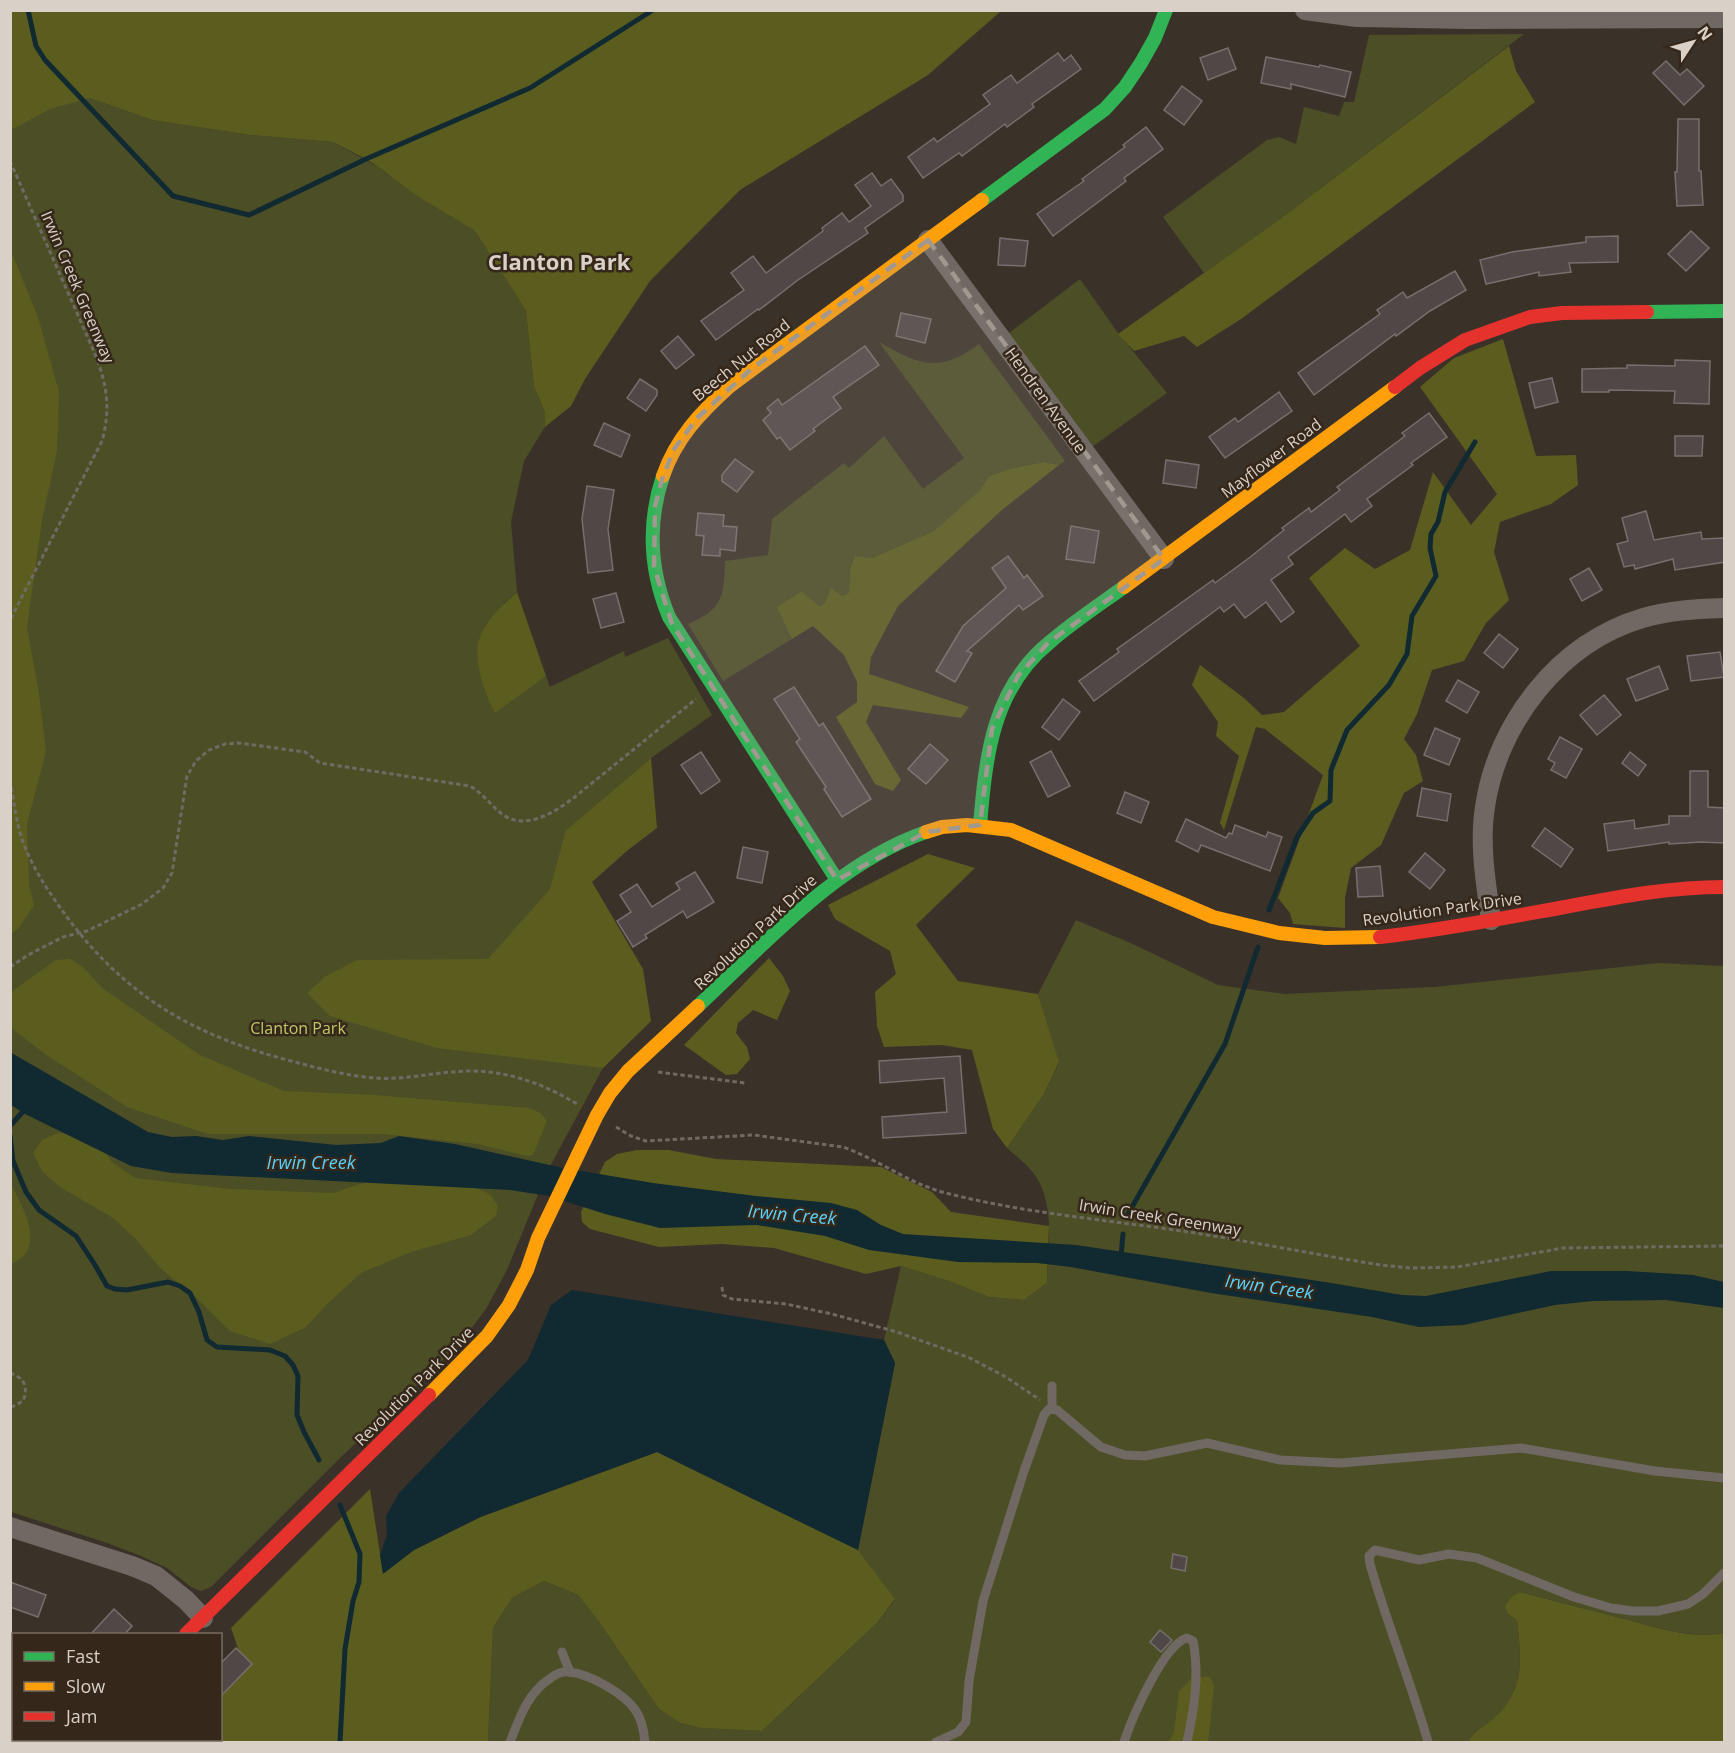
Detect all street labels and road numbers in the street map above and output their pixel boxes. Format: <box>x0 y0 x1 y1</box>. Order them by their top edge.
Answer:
street label: Irwin Creek Greenway <box>36 207 121 368</box>
street label: Beech Nut Road <box>688 314 794 406</box>
street label: Hendren Avenue <box>1000 343 1092 457</box>
street label: Mayflower Road <box>1216 413 1326 503</box>
street label: Revolution Park Drive <box>689 869 821 995</box>
street label: Revolution Park Drive <box>1361 887 1523 931</box>
street label: Irwin Creek Greenway <box>1077 1193 1244 1241</box>
street label: Revolution Park Drive <box>349 1321 479 1451</box>

